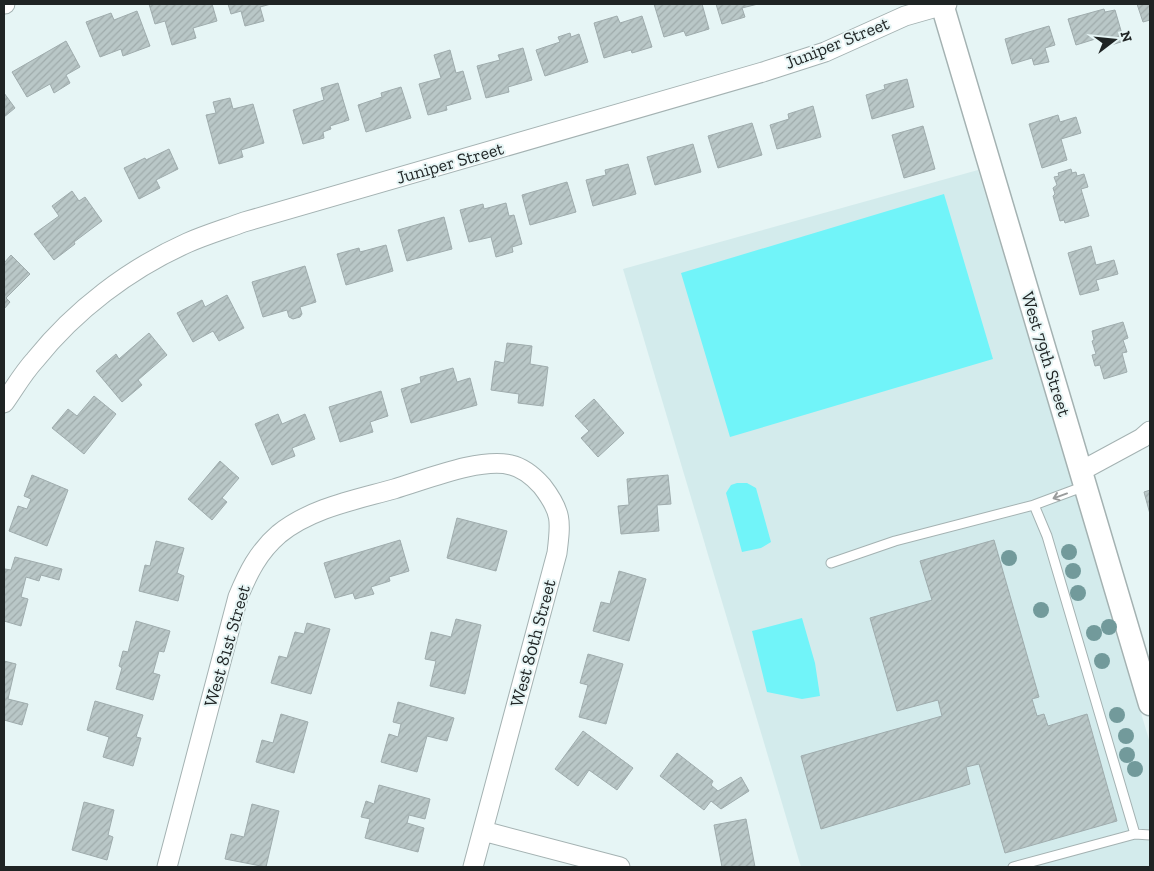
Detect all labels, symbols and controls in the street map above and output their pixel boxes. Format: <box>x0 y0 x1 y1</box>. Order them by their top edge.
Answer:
street label: Juniper Street <box>782 12 893 74</box>
north arrow <box>1089 15 1139 65</box>
text: N <box>1116 29 1136 44</box>
street label: Juniper Street <box>394 137 506 189</box>
street label: West 79th Street <box>1017 289 1076 419</box>
one-way arrow <box>1052 491 1068 501</box>
street label: West 80th Street <box>505 576 561 709</box>
street label: West 81st Street <box>199 582 255 709</box>

